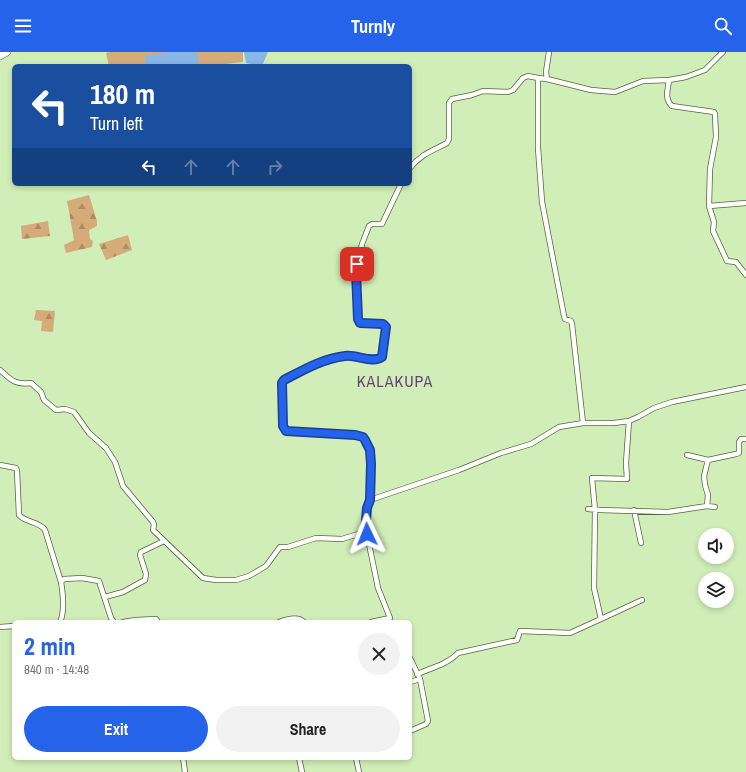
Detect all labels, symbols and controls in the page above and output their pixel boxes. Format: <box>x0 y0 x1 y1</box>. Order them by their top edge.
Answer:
text: Turnly <box>351 14 395 39</box>
icon: menu <box>12 15 34 37</box>
icon: search <box>712 15 734 37</box>
text: 180 m <box>90 75 155 113</box>
icon: left <box>24 80 76 132</box>
text: Turn left <box>90 111 143 136</box>
icon: left <box>138 156 160 178</box>
icon: ahead <box>180 156 202 178</box>
icon: ahead <box>222 156 244 178</box>
icon: right <box>264 156 286 178</box>
pin <box>340 247 374 281</box>
icon: arrive <box>346 253 368 275</box>
district label: KALAKUPA <box>357 370 433 392</box>
position arrow <box>346 513 388 555</box>
map controls <box>698 528 734 608</box>
button: sound <box>698 528 734 564</box>
button: layers <box>698 572 734 608</box>
text: 2 min <box>24 630 75 662</box>
button: close <box>358 633 400 675</box>
text: 840 m · 14:48 <box>24 661 89 678</box>
button: Exit <box>24 706 208 752</box>
button: Share <box>216 706 400 752</box>

